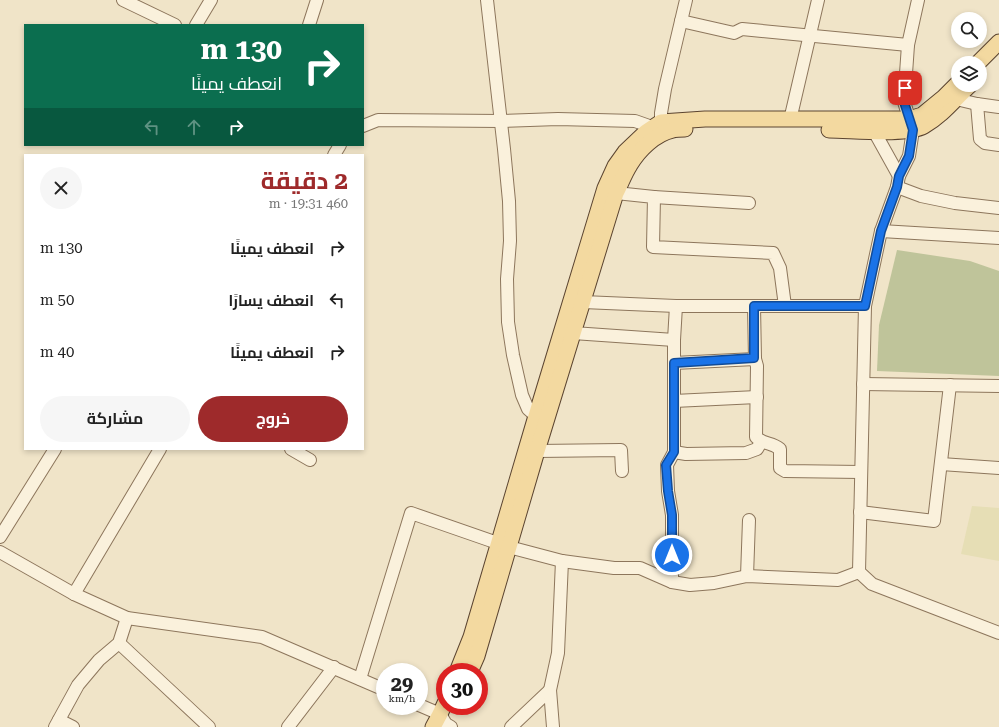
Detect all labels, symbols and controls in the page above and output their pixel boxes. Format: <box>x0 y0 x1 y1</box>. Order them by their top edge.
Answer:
map controls <box>951 12 987 92</box>
button: search <box>951 12 987 48</box>
text: 130 m <box>201 33 282 66</box>
icon: right <box>296 40 348 92</box>
button: layers <box>951 56 987 92</box>
pin <box>888 71 922 105</box>
text: انعطف يمينًا <box>191 73 282 94</box>
icon: arrive <box>894 77 916 99</box>
icon: left <box>141 116 163 138</box>
icon: ahead <box>183 116 205 138</box>
icon: right <box>225 116 247 138</box>
button: close <box>40 167 82 209</box>
text: 2 دقيقة <box>261 167 348 195</box>
text: 460 m · 19:31 <box>269 196 348 211</box>
icon: right <box>326 237 348 259</box>
text: 130 m <box>40 239 83 257</box>
text: انعطف يمينًا <box>230 240 314 258</box>
icon: left <box>326 289 348 311</box>
text: 50 m <box>40 291 74 309</box>
text: انعطف يسارًا <box>228 292 314 310</box>
icon: right <box>326 341 348 363</box>
text: 40 m <box>40 343 74 361</box>
text: انعطف يمينًا <box>230 344 314 362</box>
button: مشاركة <box>40 396 190 442</box>
button: خروج <box>198 396 348 442</box>
position arrow <box>651 534 693 576</box>
speed limit sign: 30 <box>436 663 488 715</box>
text: 29 <box>391 672 413 696</box>
text: km/h <box>389 693 415 704</box>

